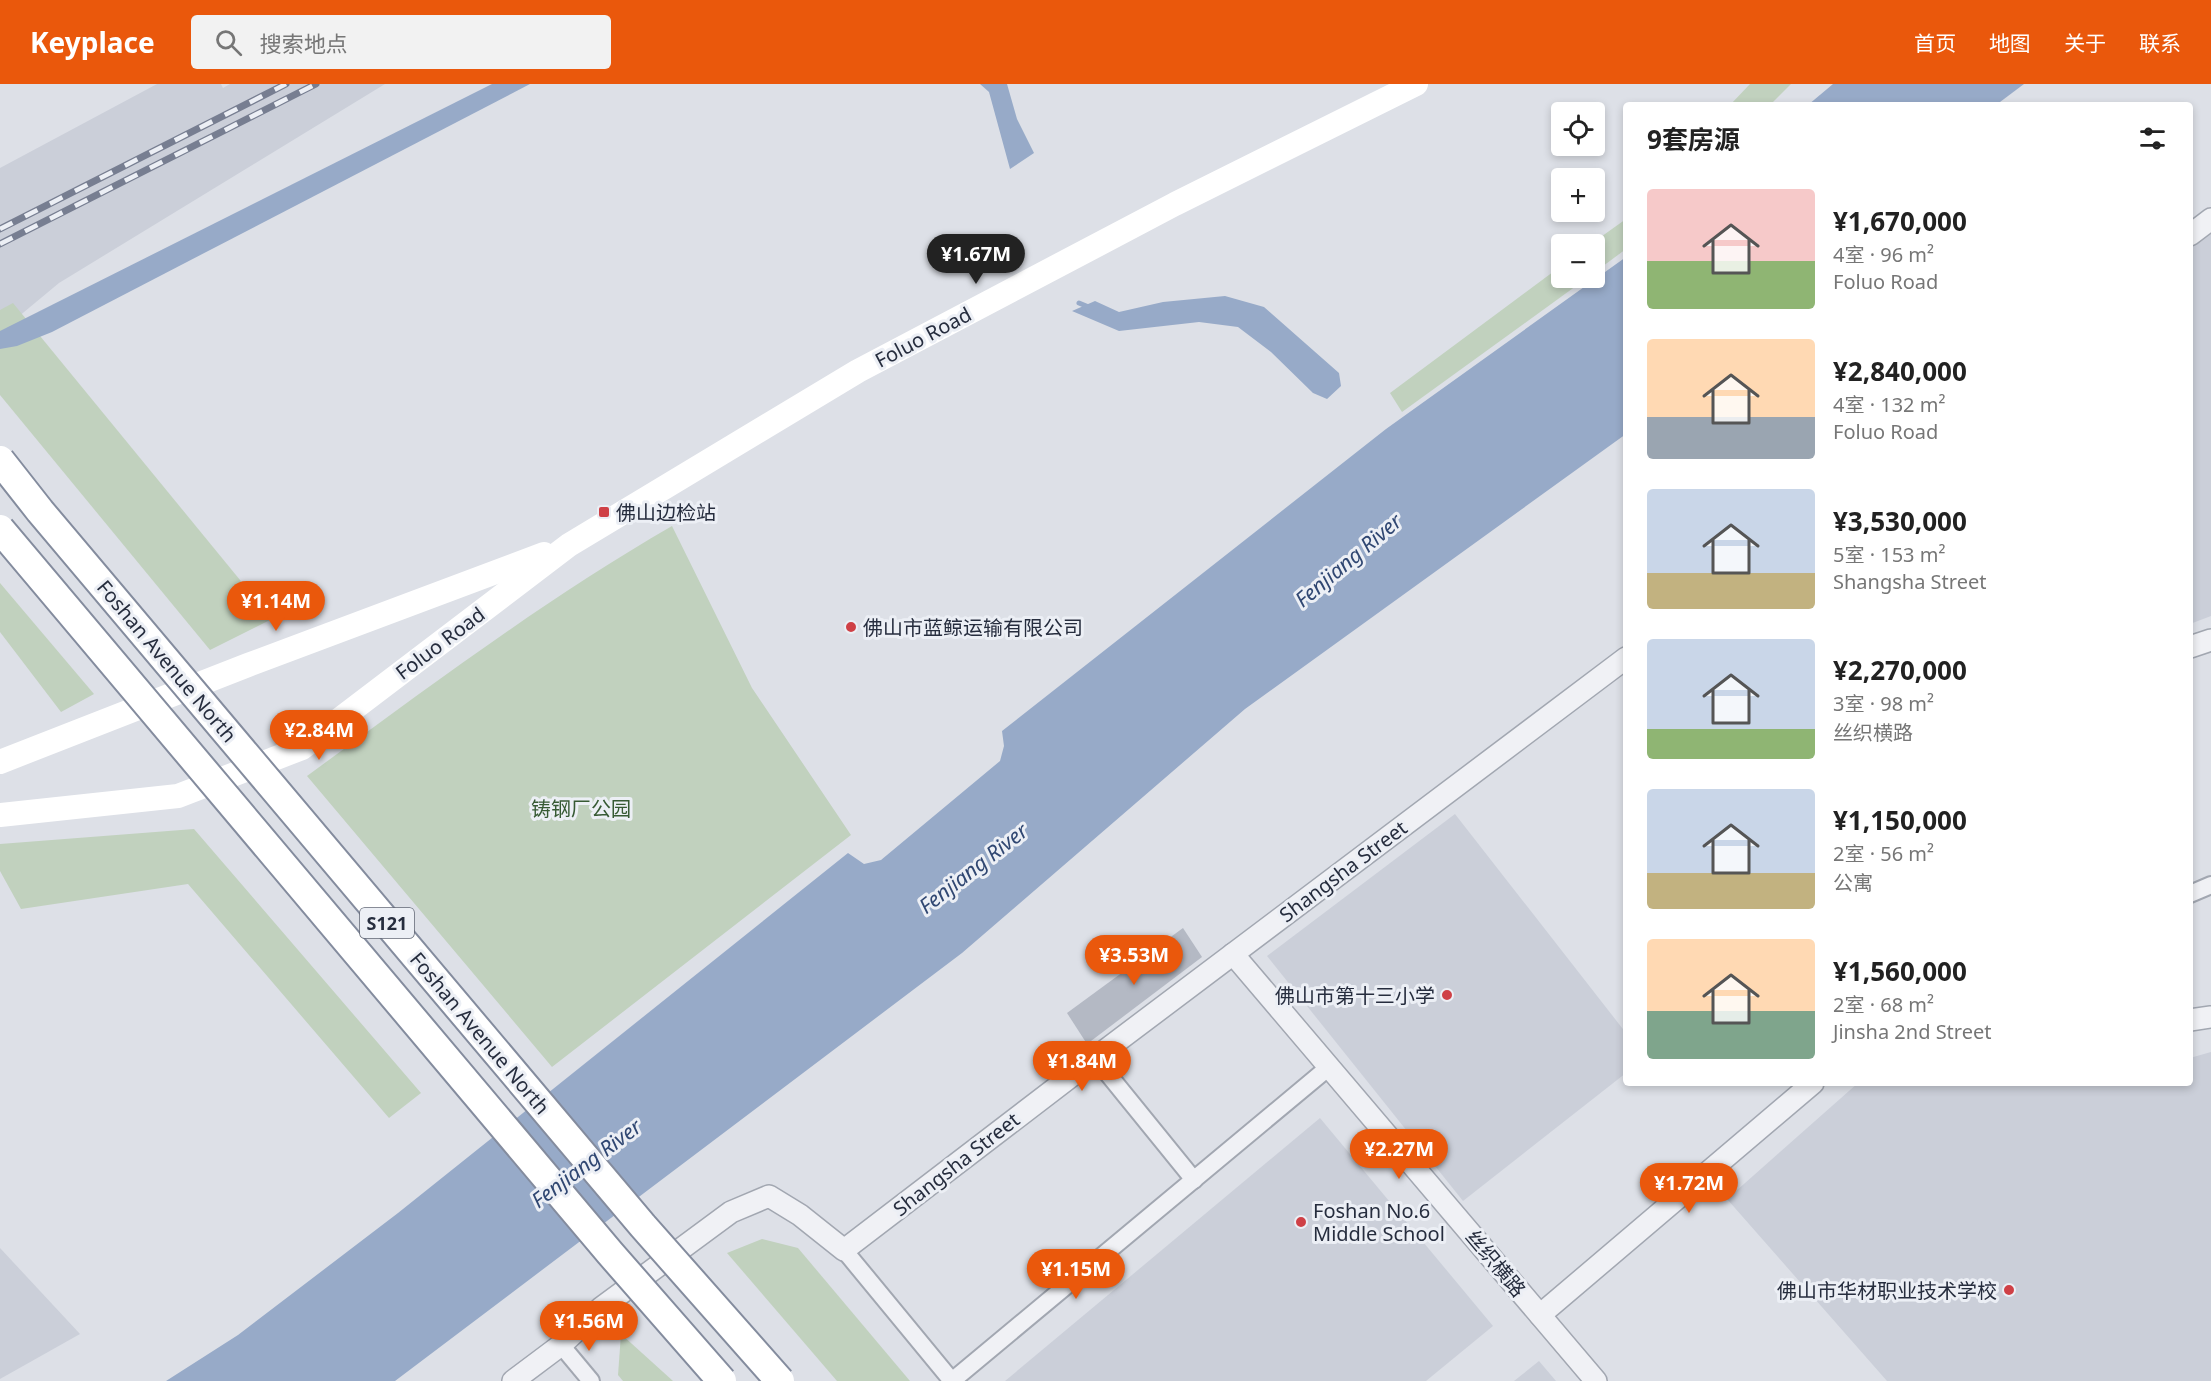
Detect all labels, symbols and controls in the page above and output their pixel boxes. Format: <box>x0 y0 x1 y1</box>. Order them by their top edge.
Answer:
search box <box>191 15 611 69</box>
text: Keyplace <box>30 23 155 61</box>
icon: search <box>212 26 245 59</box>
text: 搜索地点 <box>260 28 348 58</box>
text: 首页 <box>1914 29 1956 57</box>
text: 地图 <box>1989 29 2031 57</box>
text: 关于 <box>2064 29 2106 57</box>
text: 联系 <box>2139 29 2181 57</box>
map controls <box>1551 102 1605 288</box>
button: locate <box>1551 102 1605 156</box>
text: 9套房源 <box>1647 121 1740 157</box>
icon: filters <box>2136 122 2169 155</box>
button: + <box>1551 168 1605 222</box>
text: ¥1,670,000 <box>1833 203 1967 239</box>
icon: home <box>1695 213 1767 285</box>
pin: ¥1.67M <box>927 234 1025 285</box>
button: − <box>1551 234 1605 288</box>
text: ¥1.67M <box>941 240 1011 267</box>
text: 4室 · 96 m² <box>1833 241 1934 268</box>
text: Foluo Road <box>1833 268 1938 295</box>
street label: Foluo Road <box>870 300 976 374</box>
text: ¥2,840,000 <box>1833 353 1967 389</box>
icon: home <box>1695 363 1767 435</box>
text: 4室 · 132 m² <box>1833 391 1945 418</box>
text: Foluo Road <box>1833 418 1938 445</box>
place label: 佛山边检站 <box>616 499 716 526</box>
text: ¥3,530,000 <box>1833 503 1967 539</box>
marker: 佛山边检站 <box>597 505 611 519</box>
water label: Fenjiang River <box>1289 506 1409 613</box>
icon: home <box>1695 513 1767 585</box>
text: 5室 · 153 m² <box>1833 541 1945 568</box>
text: Shangsha Street <box>1833 568 1986 595</box>
street label: Foshan Avenue North <box>91 574 243 748</box>
pin: ¥1.14M <box>227 581 325 632</box>
text: ¥1.14M <box>241 587 311 614</box>
street label: Foluo Road <box>390 601 490 685</box>
place label: 佛山市蓝鲸运输有限公司 <box>863 614 1083 641</box>
marker: 佛山市蓝鲸运输有限公司 <box>844 620 858 634</box>
text: ¥2,270,000 <box>1833 652 1967 688</box>
icon: home <box>1695 663 1767 735</box>
text: 3室 · 98 m² <box>1833 690 1934 717</box>
pin: ¥2.84M <box>270 710 368 761</box>
text: ¥2.84M <box>284 716 354 743</box>
text: 丝织横路 <box>1833 719 1913 746</box>
park label: 铸钢厂公园 <box>531 795 631 822</box>
text: ¥1,150,000 <box>1833 802 1967 838</box>
icon: home <box>1695 813 1767 885</box>
street label: Shangsha Street <box>1274 814 1412 928</box>
water label: Fenjiang River <box>913 816 1035 919</box>
text: 2室 · 56 m² <box>1833 840 1934 867</box>
text: 公寓 <box>1833 869 1873 896</box>
road number: S121 <box>360 908 414 938</box>
pin: ¥3.53M <box>1085 935 1183 986</box>
text: ¥3.53M <box>1099 941 1169 968</box>
street label: Foshan Avenue North <box>404 946 556 1120</box>
text: ¥1,560,000 <box>1833 953 1967 989</box>
icon: home <box>1695 963 1767 1035</box>
place label: 佛山市第十三小学 <box>1275 982 1435 1009</box>
marker: 佛山市第十三小学 <box>1440 988 1454 1002</box>
text: 2室 · 68 m² <box>1833 991 1934 1018</box>
text: Jinsha 2nd Street <box>1833 1018 1991 1045</box>
pin: ¥1.84M <box>1033 1041 1131 1092</box>
text: ¥1.84M <box>1047 1047 1117 1074</box>
street label: Shangsha Street <box>887 1106 1025 1222</box>
water label: Fenjiang River <box>525 1111 648 1214</box>
pin: ¥2.27M <box>1350 1129 1448 1180</box>
text: ¥2.27M <box>1364 1135 1434 1162</box>
pin: ¥1.72M <box>1640 1163 1738 1214</box>
text: ¥1.72M <box>1654 1169 1724 1196</box>
place label: Foshan No.6 Middle School <box>1313 1197 1445 1247</box>
marker: Foshan No.6 Middle School <box>1294 1215 1308 1229</box>
street label: 丝织横路 <box>1460 1224 1532 1302</box>
pin: ¥1.15M <box>1027 1249 1125 1300</box>
text: ¥1.15M <box>1041 1255 1111 1282</box>
place label: 佛山市华材职业技术学校 <box>1777 1277 1997 1304</box>
marker: 佛山市华材职业技术学校 <box>2002 1283 2016 1297</box>
pin: ¥1.56M <box>540 1301 638 1352</box>
text: ¥1.56M <box>554 1307 624 1334</box>

